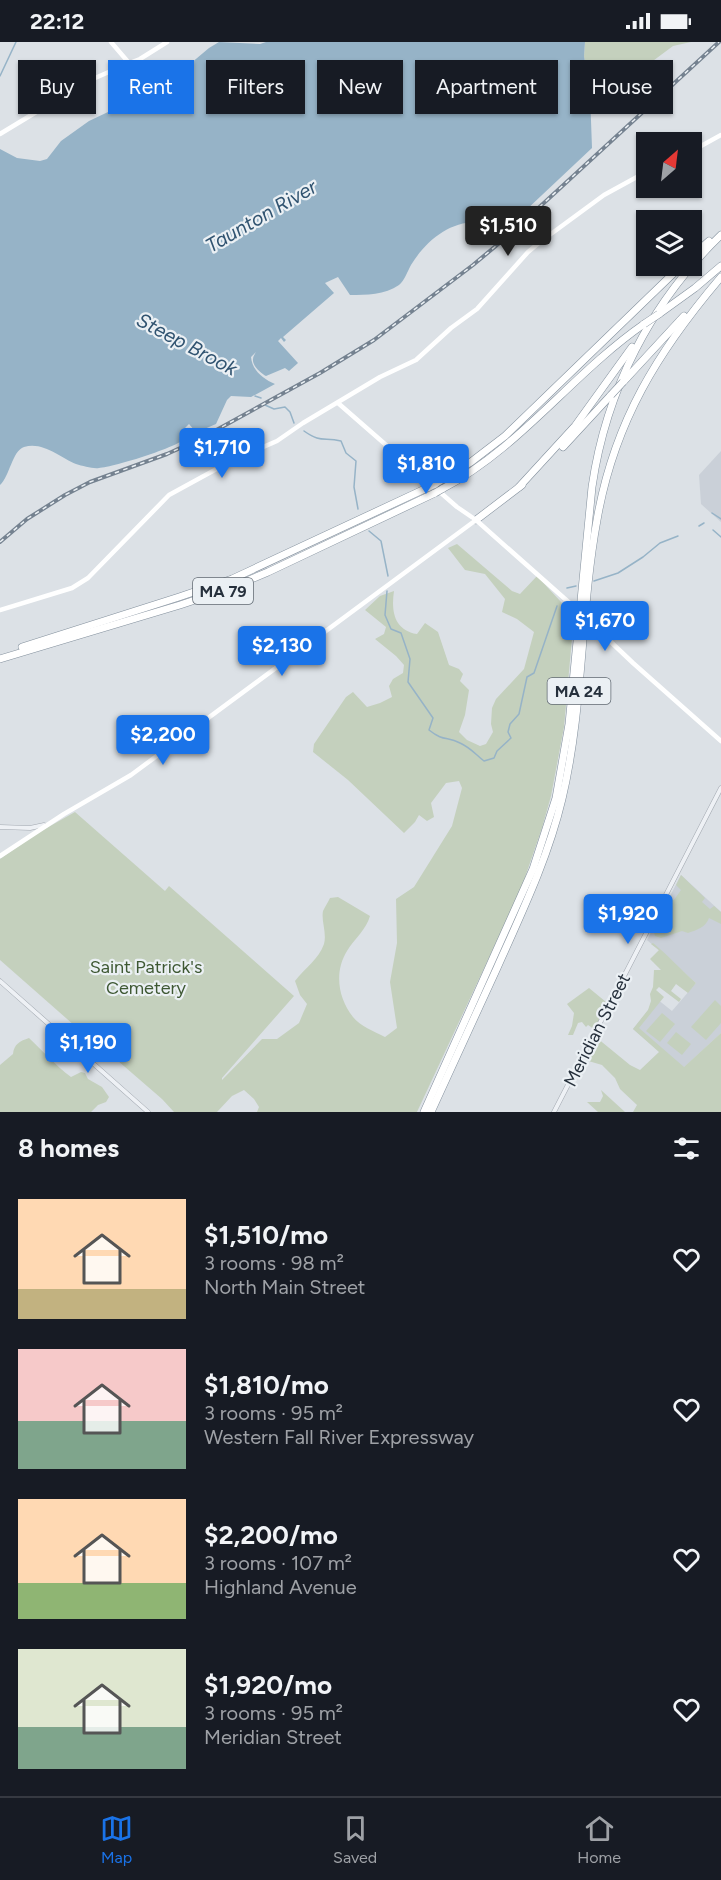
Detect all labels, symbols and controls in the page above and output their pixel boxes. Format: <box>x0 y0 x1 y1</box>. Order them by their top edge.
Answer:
text: 22:12 <box>30 8 84 35</box>
chip: Buy <box>18 60 96 114</box>
chip: Rent <box>108 60 194 114</box>
chip: Filters <box>206 60 305 114</box>
chip: New <box>317 60 403 114</box>
chip: Apartment <box>415 60 558 114</box>
chip: House <box>570 60 673 114</box>
north arrow <box>636 132 702 198</box>
map controls <box>636 132 702 276</box>
water label: Taunton River <box>201 174 322 257</box>
pin: $1,510 <box>459 206 557 257</box>
button: layers <box>636 210 702 276</box>
text: $1,510 <box>479 213 537 237</box>
water label: Steep Brook <box>133 307 243 381</box>
pin: $1,710 <box>173 428 271 479</box>
text: $1,710 <box>193 435 251 459</box>
pin: $1,810 <box>377 444 475 495</box>
text: $1,810 <box>397 451 455 475</box>
road number: MA 79 <box>193 578 253 604</box>
pin: $1,670 <box>556 601 654 652</box>
text: $1,670 <box>575 608 635 632</box>
pin: $2,130 <box>233 626 331 677</box>
text: $2,130 <box>252 633 312 657</box>
road number: MA 24 <box>548 678 610 704</box>
pin: $2,200 <box>114 715 212 766</box>
text: $2,200 <box>130 722 196 746</box>
pin: $1,920 <box>579 894 677 945</box>
text: $1,920 <box>598 901 658 925</box>
park label: Saint Patrick's Cemetery <box>90 956 202 999</box>
street label: Meridian Street <box>559 970 635 1090</box>
pin: $1,190 <box>39 1023 137 1074</box>
text: $1,190 <box>59 1030 117 1054</box>
text: 8 homes <box>18 1132 119 1164</box>
icon: filters <box>670 1132 703 1165</box>
text: $1,510/mo <box>204 1219 328 1251</box>
icon: home <box>66 1223 138 1295</box>
icon: heart <box>670 1243 703 1276</box>
text: 3 rooms · 98 m² <box>204 1251 344 1275</box>
text: North Main Street <box>204 1275 365 1299</box>
text: $1,810/mo <box>204 1369 329 1401</box>
icon: home <box>66 1373 138 1445</box>
icon: heart <box>670 1393 703 1426</box>
text: 3 rooms · 95 m² <box>204 1401 343 1425</box>
text: Western Fall River Expressway <box>204 1425 474 1449</box>
text: $2,200/mo <box>204 1519 338 1551</box>
icon: home <box>66 1523 138 1595</box>
icon: heart <box>670 1543 703 1576</box>
text: 3 rooms · 107 m² <box>204 1551 352 1575</box>
text: Highland Avenue <box>204 1575 357 1599</box>
text: $1,920/mo <box>204 1669 332 1701</box>
icon: home <box>66 1673 138 1745</box>
icon: heart <box>670 1693 703 1726</box>
text: 3 rooms · 95 m² <box>204 1701 343 1725</box>
text: Meridian Street <box>204 1725 342 1749</box>
tab: Map <box>100 1812 133 1867</box>
tab: Saved <box>333 1812 377 1867</box>
tab: Home <box>577 1812 621 1867</box>

